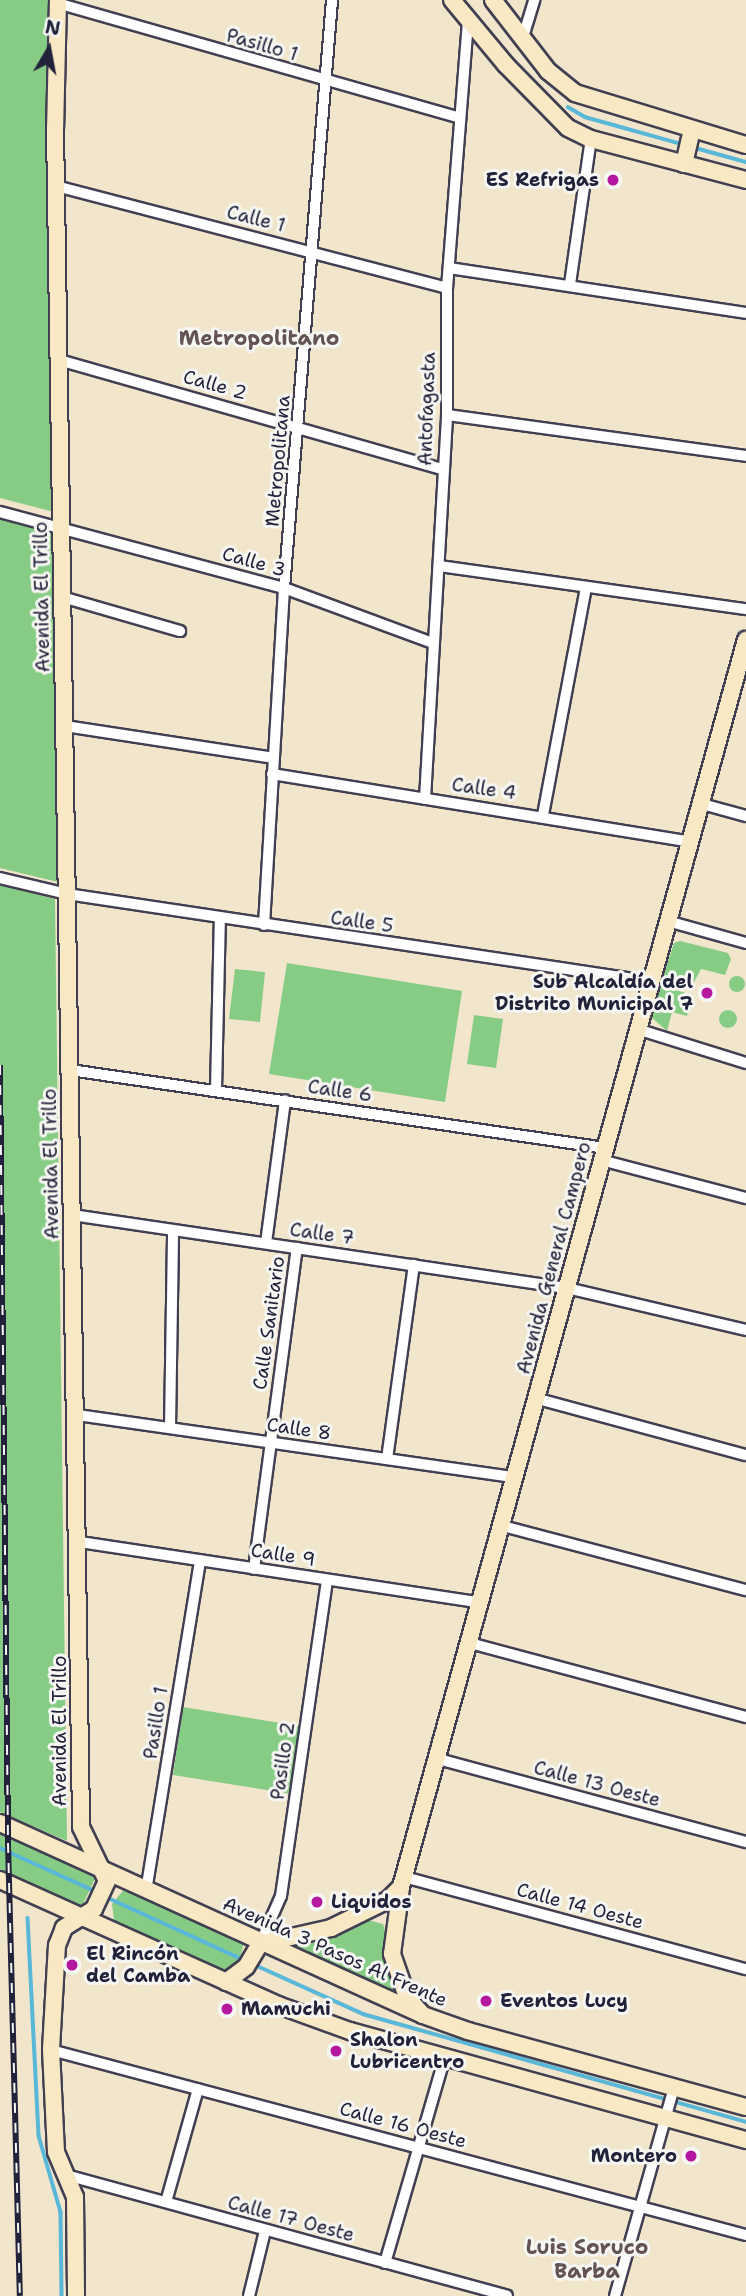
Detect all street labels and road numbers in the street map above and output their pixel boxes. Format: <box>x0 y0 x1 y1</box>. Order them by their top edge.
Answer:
street label: Pasillo 1 <box>224 24 300 66</box>
street label: Calle 1 <box>224 201 288 237</box>
street label: Antofagasta <box>414 352 440 466</box>
street label: Calle 2 <box>181 365 249 405</box>
street label: Metropolitana <box>261 394 295 528</box>
street label: Avenida El Trillo <box>29 521 55 673</box>
street label: Calle 3 <box>220 542 288 582</box>
street label: Calle 4 <box>450 773 518 805</box>
street label: Calle 5 <box>329 906 395 938</box>
street label: Calle 6 <box>306 1075 374 1107</box>
street label: Avenida El Trillo <box>38 1088 64 1240</box>
street label: Avenida General Campero <box>512 1139 596 1377</box>
street label: Calle 7 <box>288 1218 356 1250</box>
street label: Calle Sanitario <box>248 1255 290 1391</box>
street label: Calle 8 <box>265 1413 333 1445</box>
street label: Calle 9 <box>249 1539 317 1571</box>
street label: Avenida El Trillo <box>49 1656 71 1806</box>
street label: Pasillo 1 <box>139 1685 173 1761</box>
street label: Pasillo 2 <box>266 1721 300 1801</box>
street label: Calle 13 Oeste <box>531 1756 663 1812</box>
street label: Calle 14 Oeste <box>514 1878 646 1934</box>
street label: Avenida 3 Pasos Al Frente <box>219 1892 451 2012</box>
street label: Calle 16 Oeste <box>337 2097 469 2153</box>
street label: Calle 17 Oeste <box>225 2191 357 2247</box>

